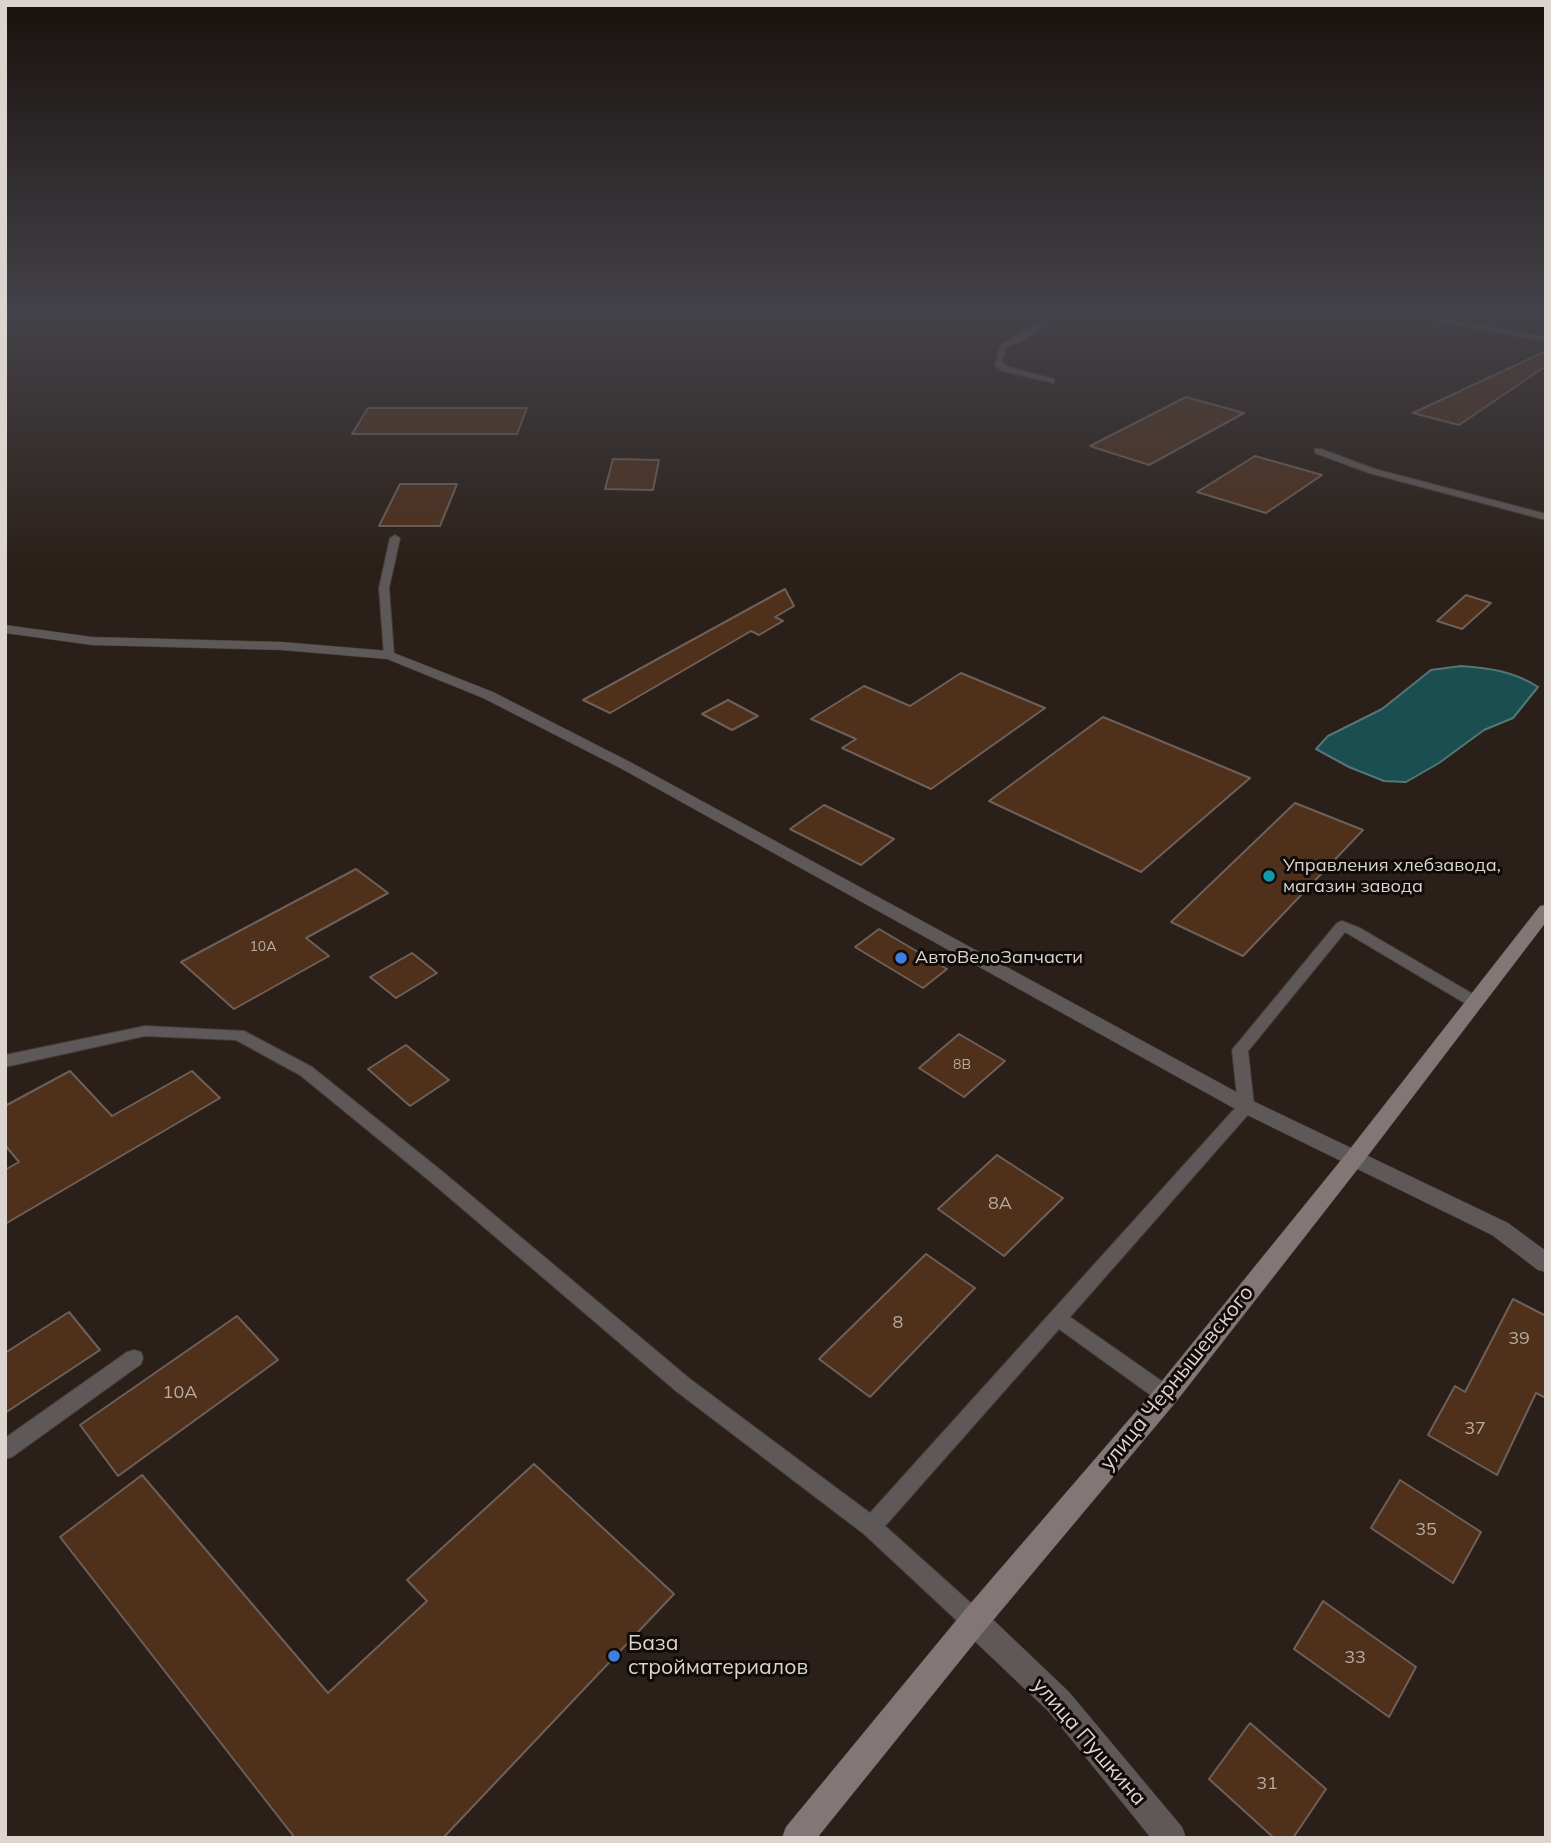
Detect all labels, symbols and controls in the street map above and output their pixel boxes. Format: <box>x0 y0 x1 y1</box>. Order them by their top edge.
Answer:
place label: Управления хлебзавода, магазин завода <box>1283 855 1501 898</box>
marker: Управления хлебзавода, магазин завода <box>1261 868 1277 884</box>
house number: 10А <box>249 939 277 955</box>
place label: АвтоВелоЗапчасти <box>915 947 1083 969</box>
marker: АвтоВелоЗапчасти <box>893 950 909 966</box>
house number: 8В <box>953 1057 971 1073</box>
house number: 8А <box>988 1193 1012 1215</box>
street label: улица Чернышевского <box>1095 1281 1259 1475</box>
house number: 8 <box>893 1312 903 1334</box>
house number: 39 <box>1508 1328 1530 1350</box>
house number: 10А <box>163 1382 197 1404</box>
house number: 37 <box>1464 1418 1486 1440</box>
house number: 35 <box>1415 1519 1437 1541</box>
place label: База стройматериалов <box>628 1631 808 1681</box>
house number: 33 <box>1344 1647 1366 1669</box>
marker: База стройматериалов <box>606 1648 622 1664</box>
street label: улица Пушкина <box>1027 1673 1151 1811</box>
house number: 31 <box>1256 1773 1278 1795</box>

